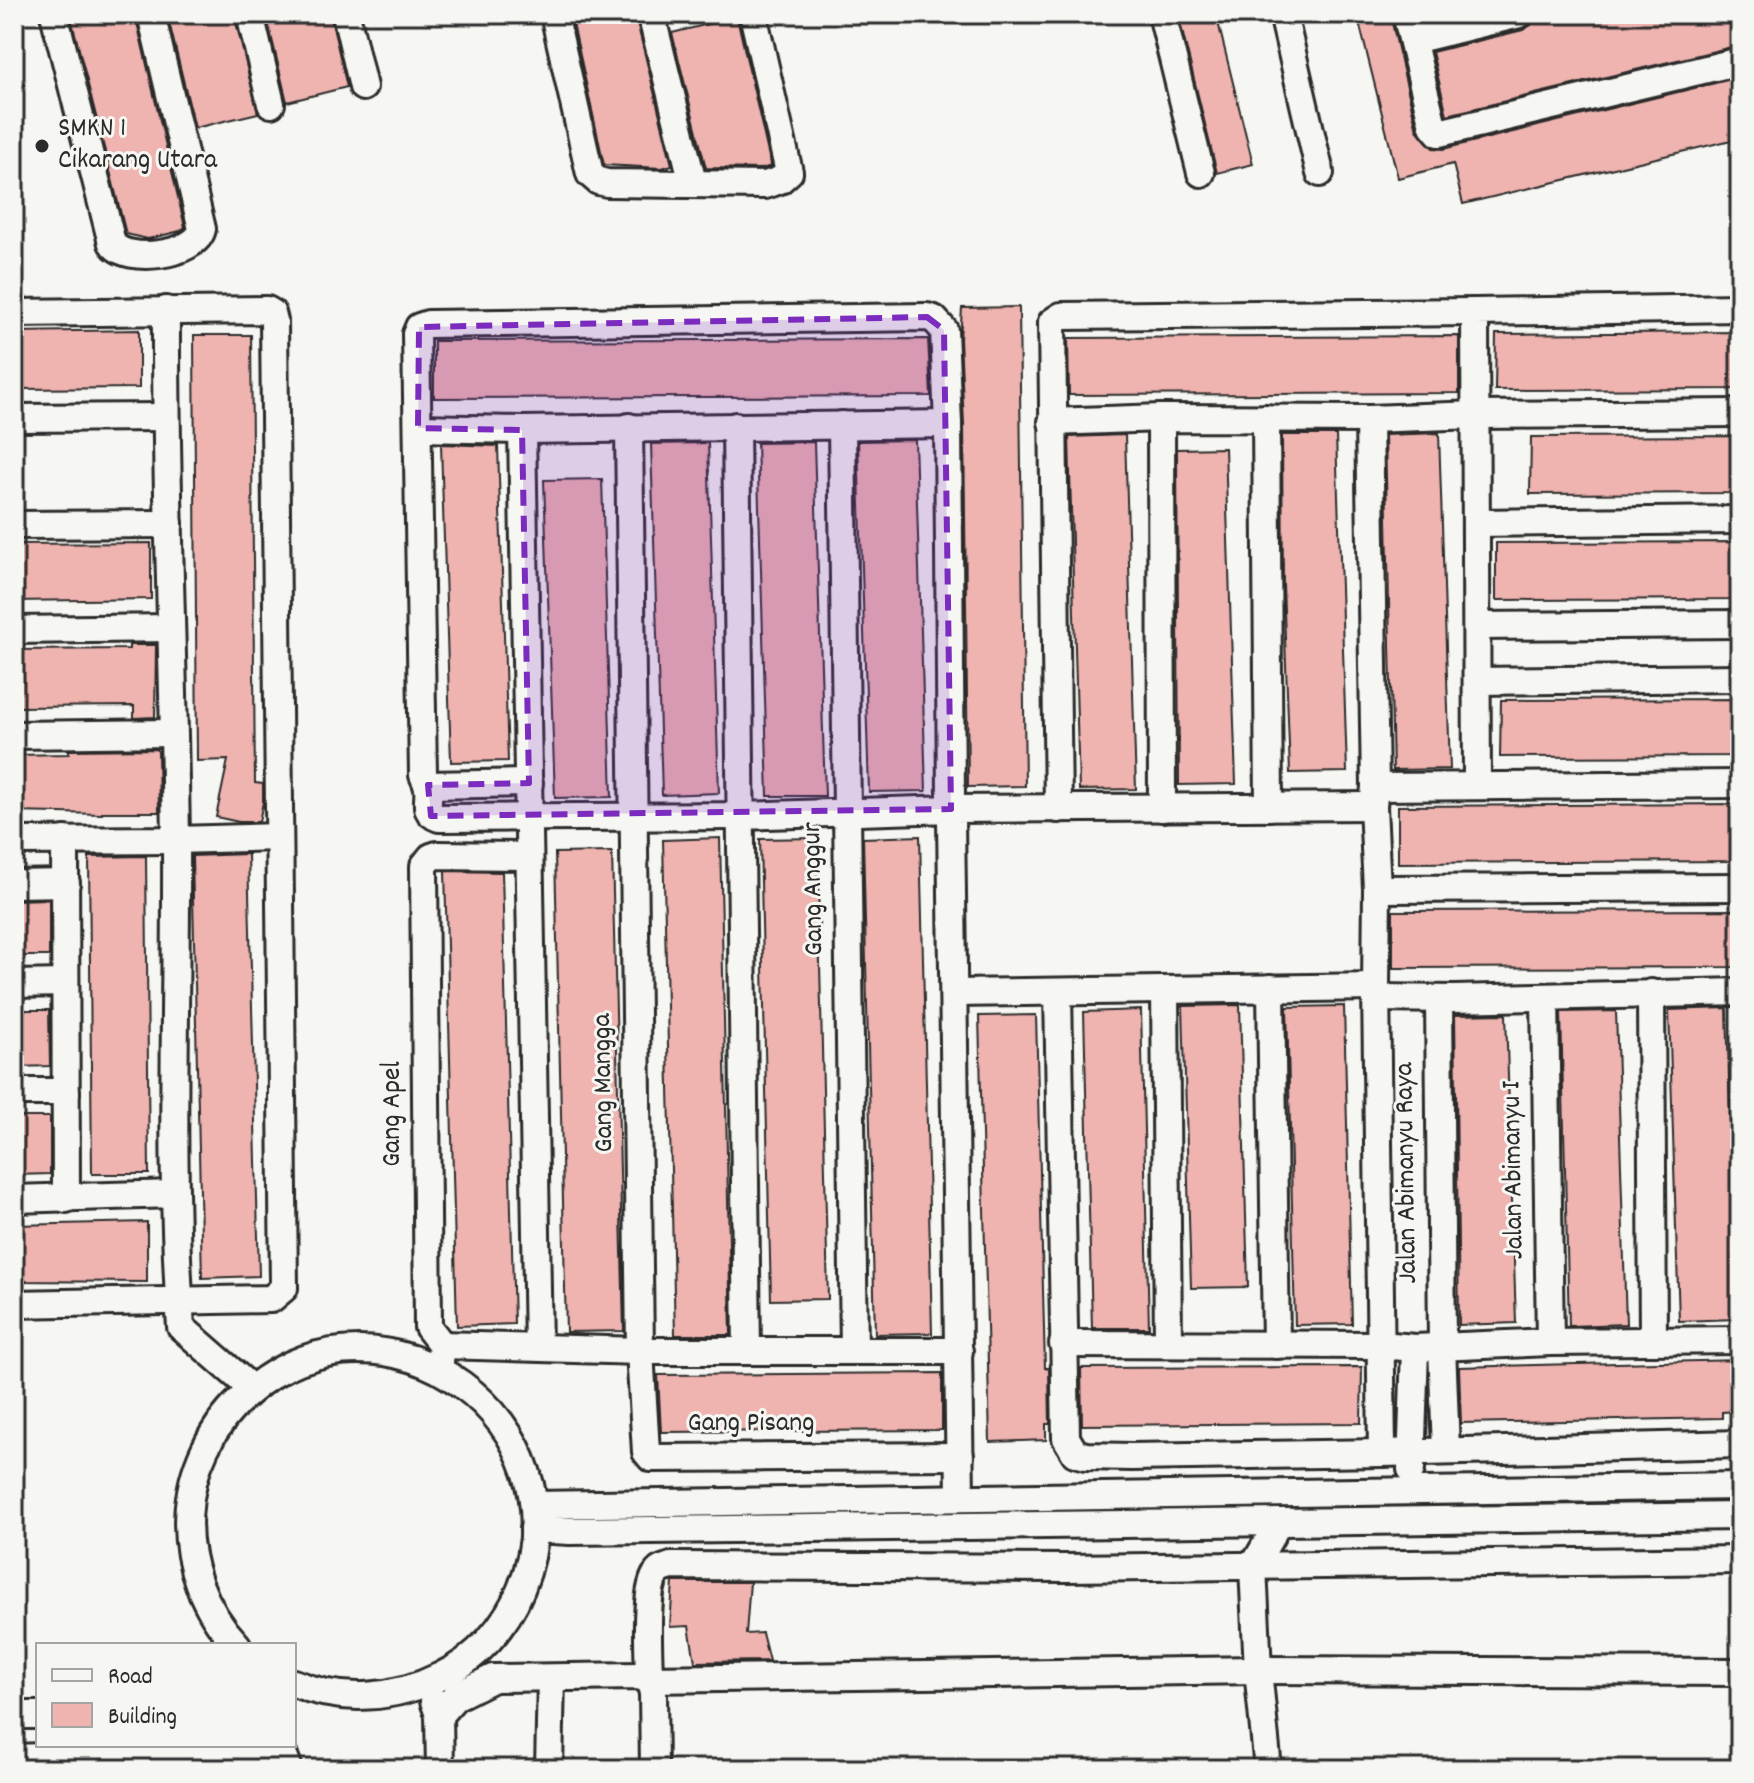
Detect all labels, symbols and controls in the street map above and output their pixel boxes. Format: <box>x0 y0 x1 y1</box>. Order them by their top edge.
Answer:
place label: SMKN 1 Cikarang Utara <box>58 110 218 182</box>
marker: SMKN 1 Cikarang Utara <box>33 137 51 155</box>
street label: Gang Anggur <box>794 821 836 956</box>
street label: Gang Mangga <box>584 1012 626 1153</box>
street label: Gang Apel <box>374 1061 414 1167</box>
street label: Jalan Abimanyu Raya <box>1386 1061 1430 1284</box>
street label: Jalan Abimanyu I <box>1493 1080 1537 1260</box>
street label: Gang Pisang <box>688 1405 814 1445</box>
legend <box>36 1643 296 1747</box>
text: Road <box>108 1661 153 1695</box>
text: Building <box>108 1701 177 1735</box>

